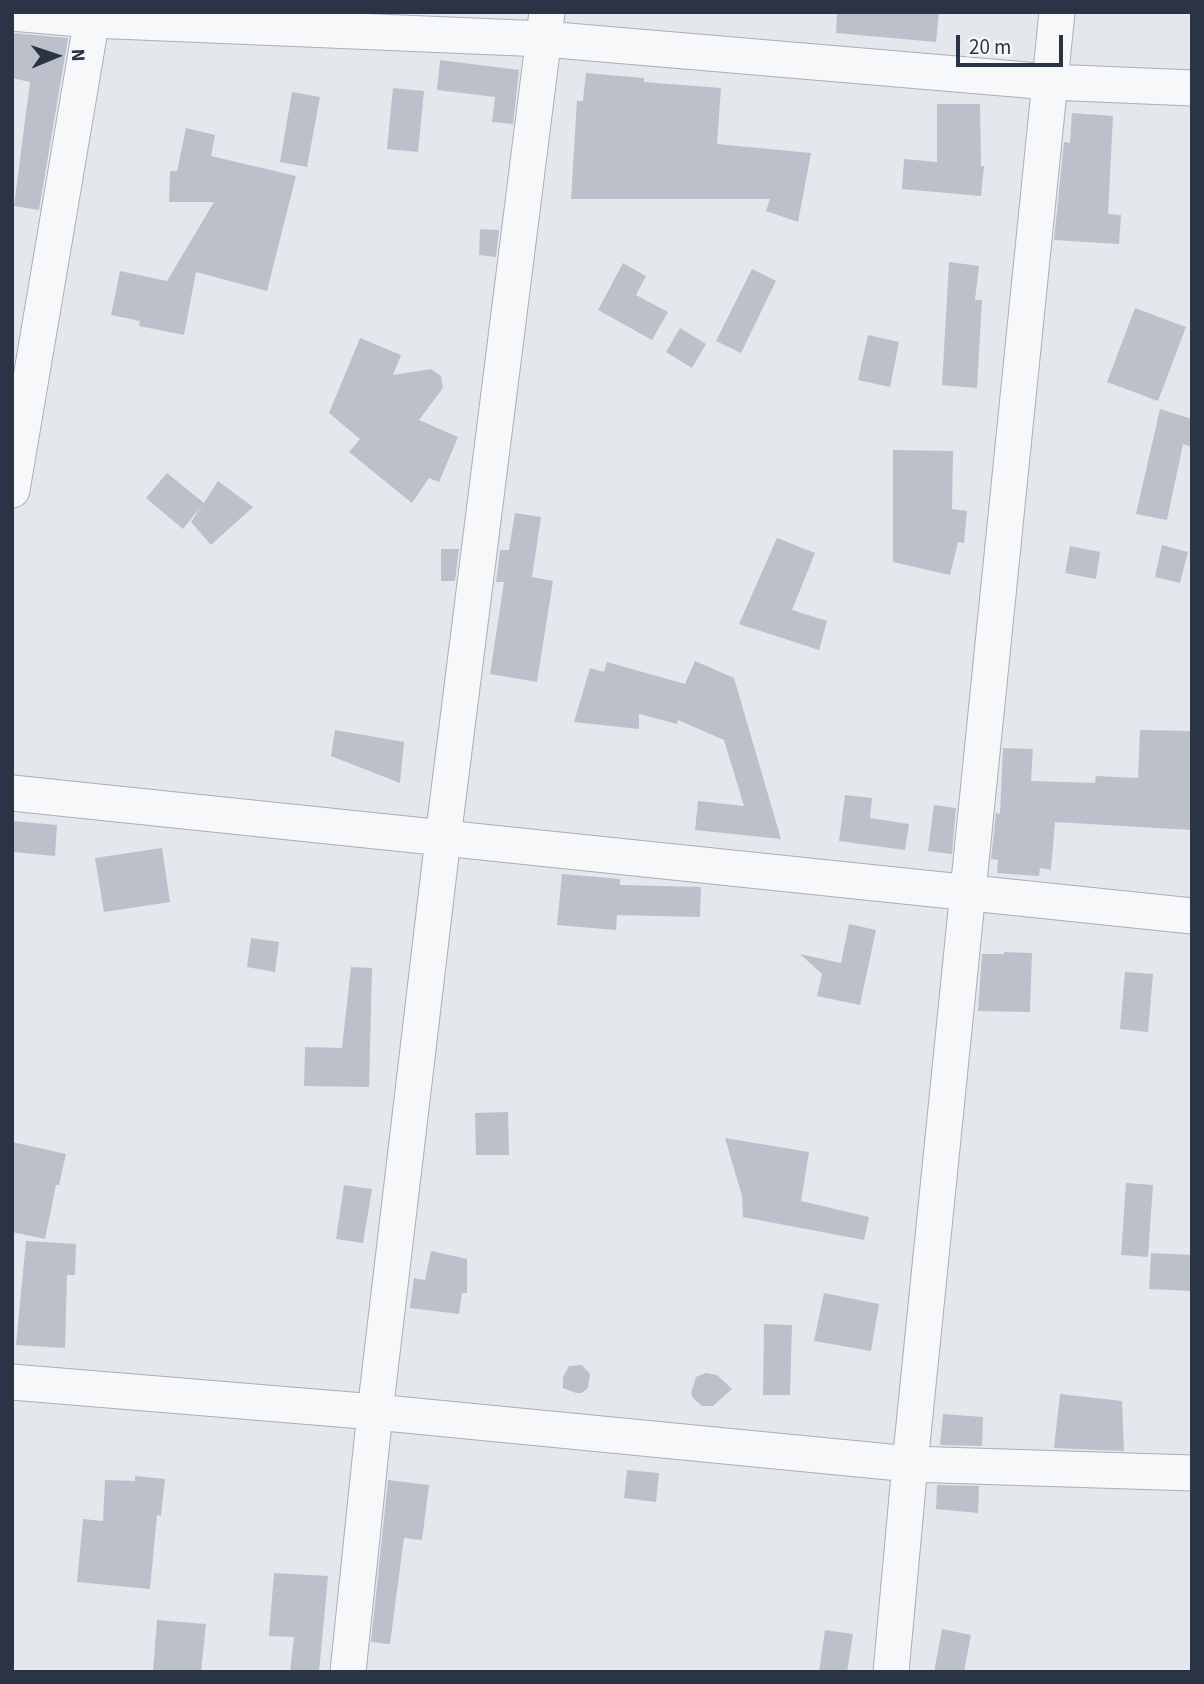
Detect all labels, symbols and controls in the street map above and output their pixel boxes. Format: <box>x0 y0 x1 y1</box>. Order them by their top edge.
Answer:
north arrow <box>21 21 91 91</box>
scale bar <box>959 21 1066 65</box>
text: 20 m <box>969 32 1011 62</box>
text: N <box>64 48 91 62</box>

